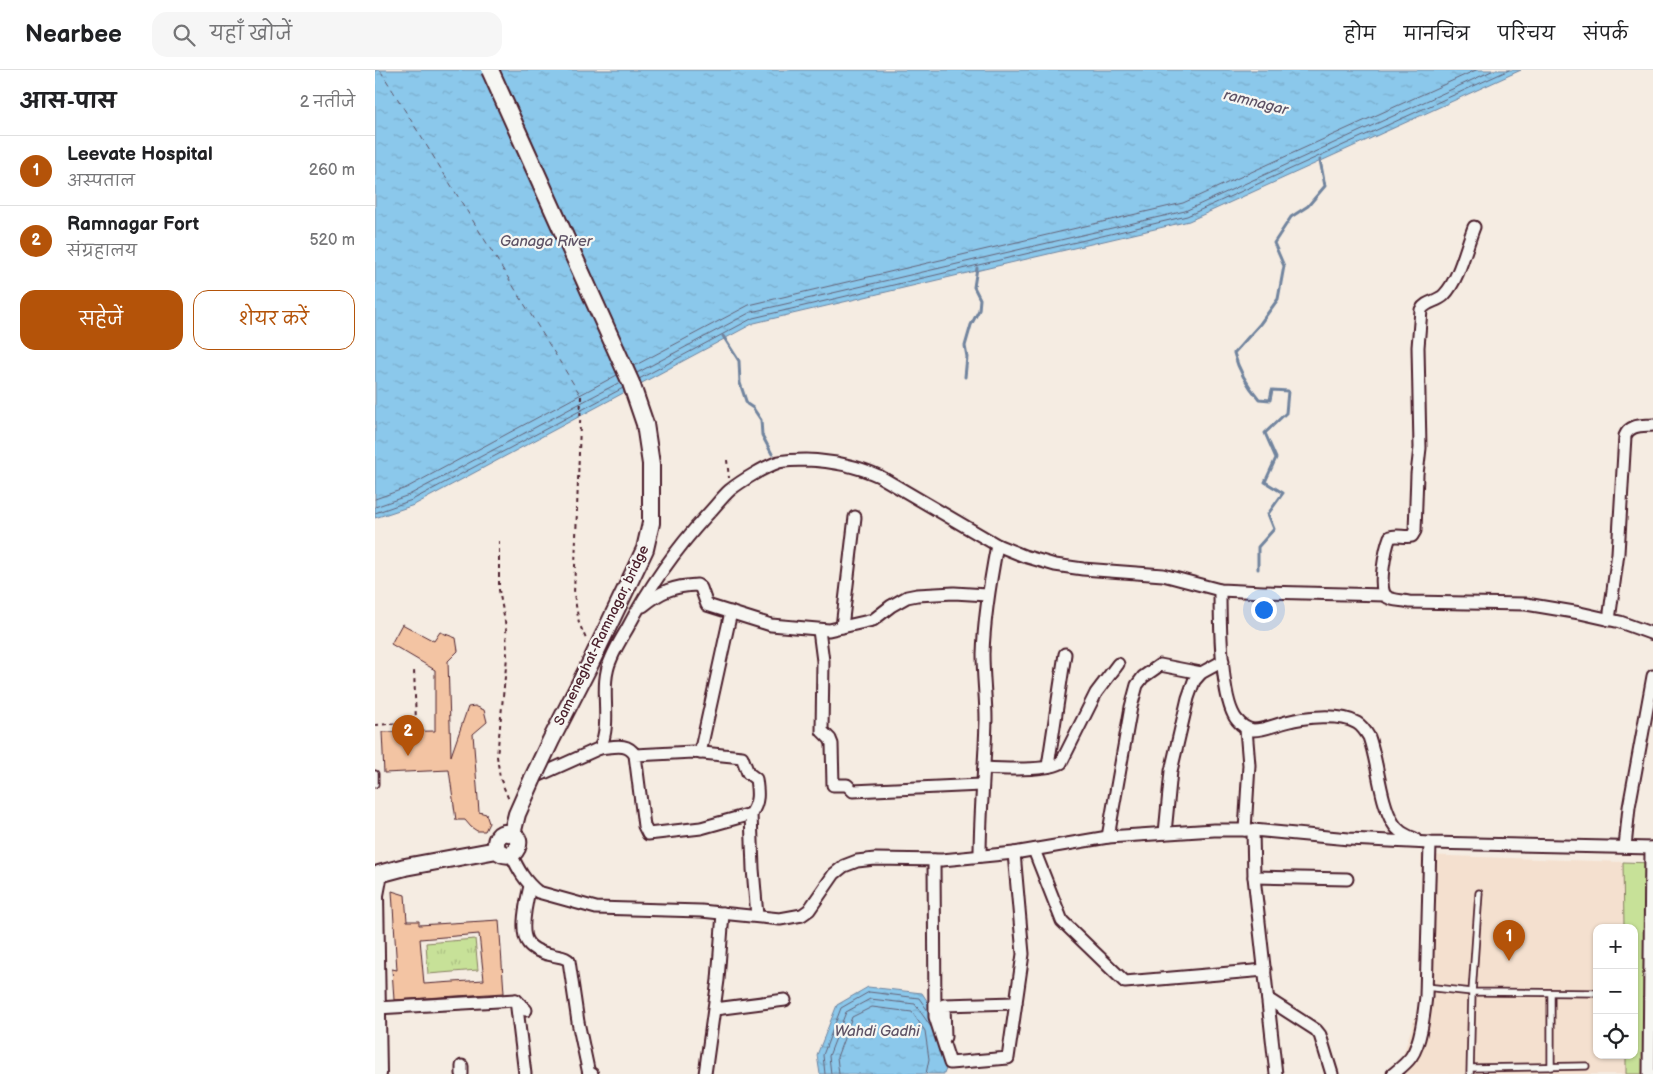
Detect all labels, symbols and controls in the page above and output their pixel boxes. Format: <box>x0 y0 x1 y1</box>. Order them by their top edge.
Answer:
search box <box>152 12 502 57</box>
text: Nearbee <box>25 20 122 49</box>
icon: search <box>170 21 198 49</box>
text: यहाँ खोजें <box>210 23 292 46</box>
text: होम <box>1344 24 1376 45</box>
text: मानचित्र <box>1404 24 1470 45</box>
text: परिचय <box>1498 24 1555 45</box>
text: संपर्क <box>1583 24 1628 45</box>
water label: ramnagar <box>1222 85 1291 120</box>
text: आस-पास <box>20 89 116 114</box>
text: 2 नतीजे <box>300 93 355 112</box>
text: Leevate Hospital <box>67 143 213 166</box>
text: 1 <box>33 161 39 180</box>
text: 260 m <box>309 161 355 180</box>
text: अस्पताल <box>67 172 135 191</box>
text: Ramnagar Fort <box>67 213 199 236</box>
text: 2 <box>31 231 41 250</box>
text: 520 m <box>309 231 355 250</box>
water label: Ganaga River <box>500 232 594 251</box>
text: संग्रहालय <box>67 242 137 261</box>
button: सहेजें <box>20 290 183 350</box>
button: शेयर करें <box>193 290 355 350</box>
street label: Sameneghat-Ramnagar, bridge <box>550 542 653 728</box>
your location <box>1251 597 1277 623</box>
pin: 2 <box>392 715 424 756</box>
pin: 1 <box>1493 920 1525 961</box>
map controls <box>1593 924 1638 1059</box>
button: + <box>1593 924 1638 969</box>
button: − <box>1593 969 1638 1014</box>
button: locate <box>1593 1014 1638 1059</box>
water label: Wahdi Gadhi <box>834 1022 920 1041</box>

